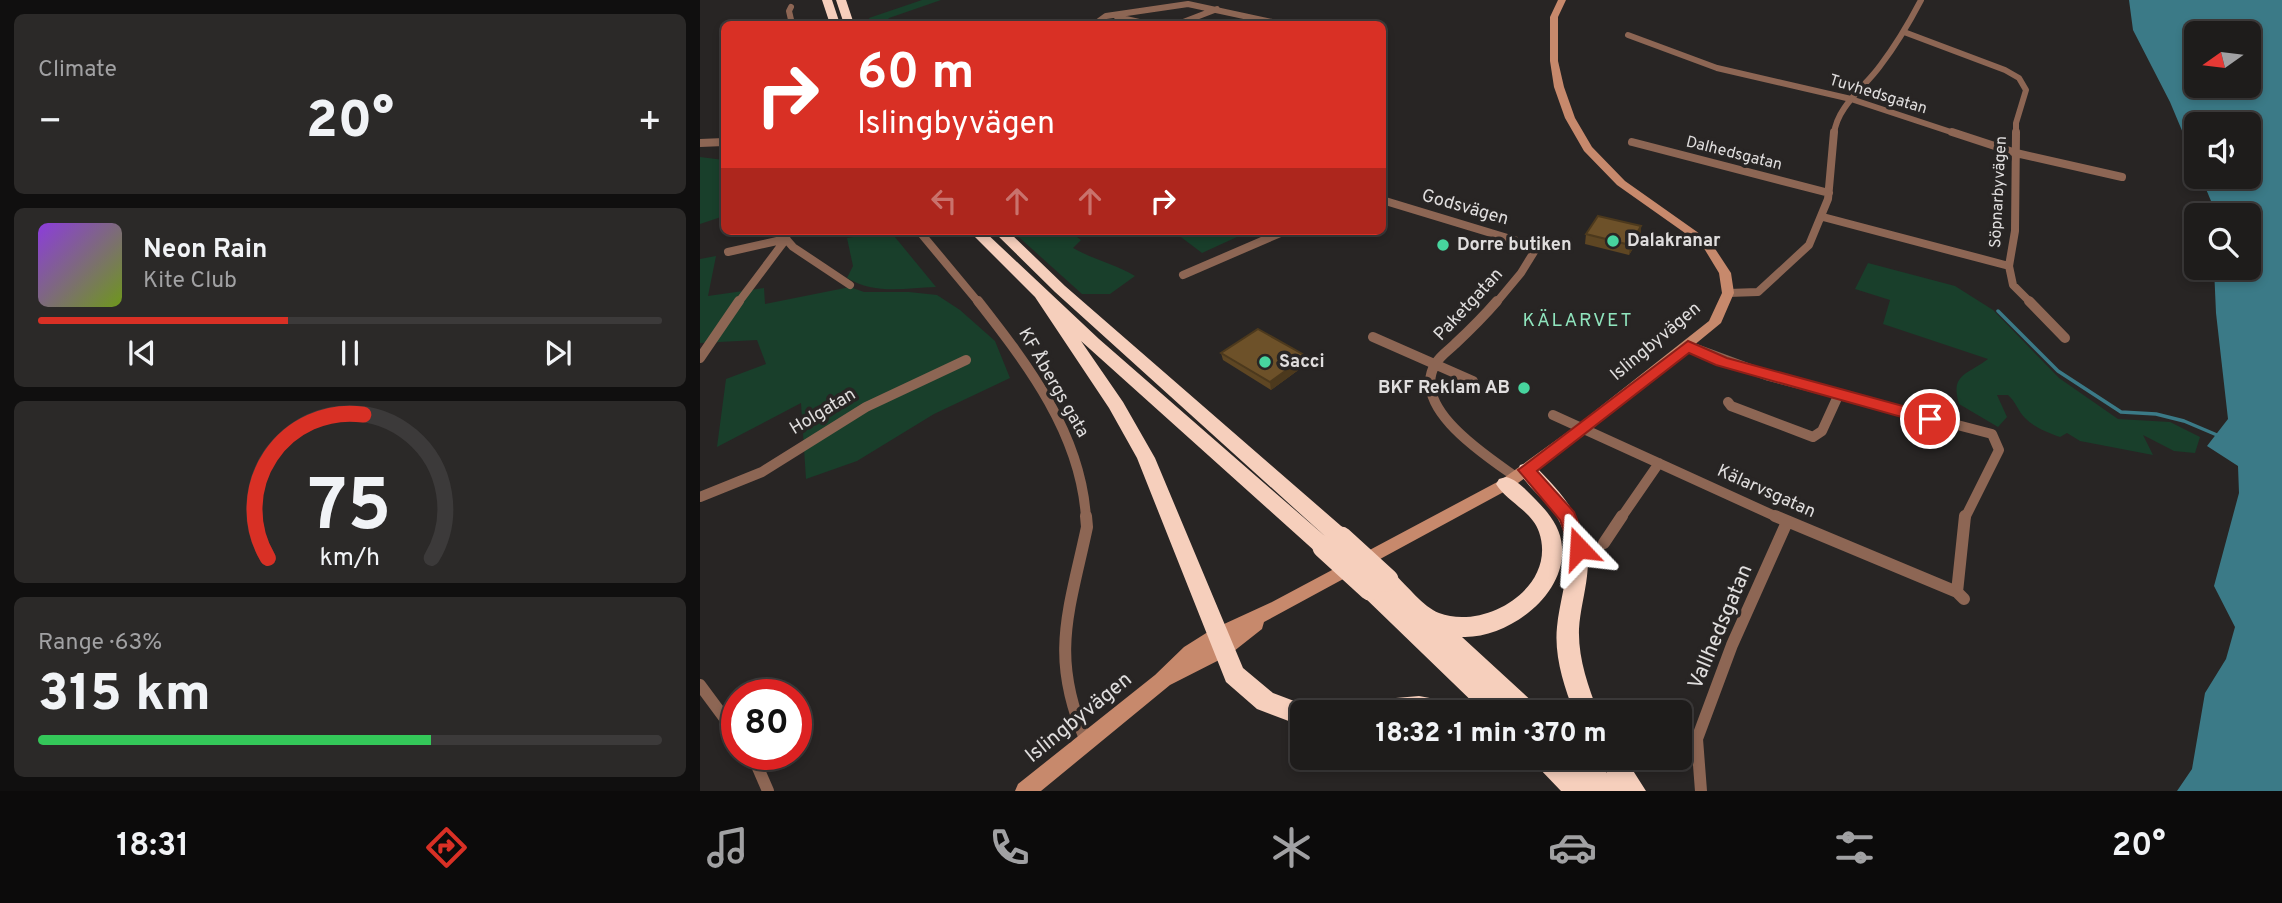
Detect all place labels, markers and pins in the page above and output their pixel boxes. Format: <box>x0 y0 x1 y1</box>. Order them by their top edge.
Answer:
place label: Dalakranar <box>1627 230 1721 253</box>
marker: Dalakranar <box>1605 233 1621 249</box>
place label: Dorre butiken <box>1457 234 1572 257</box>
marker: Dorre butiken <box>1435 237 1451 253</box>
place label: Sacci <box>1279 351 1325 374</box>
marker: Sacci <box>1257 354 1273 370</box>
place label: BKF Reklam AB <box>1378 377 1510 400</box>
marker: BKF Reklam AB <box>1516 380 1532 396</box>
pin <box>1900 389 1960 449</box>

